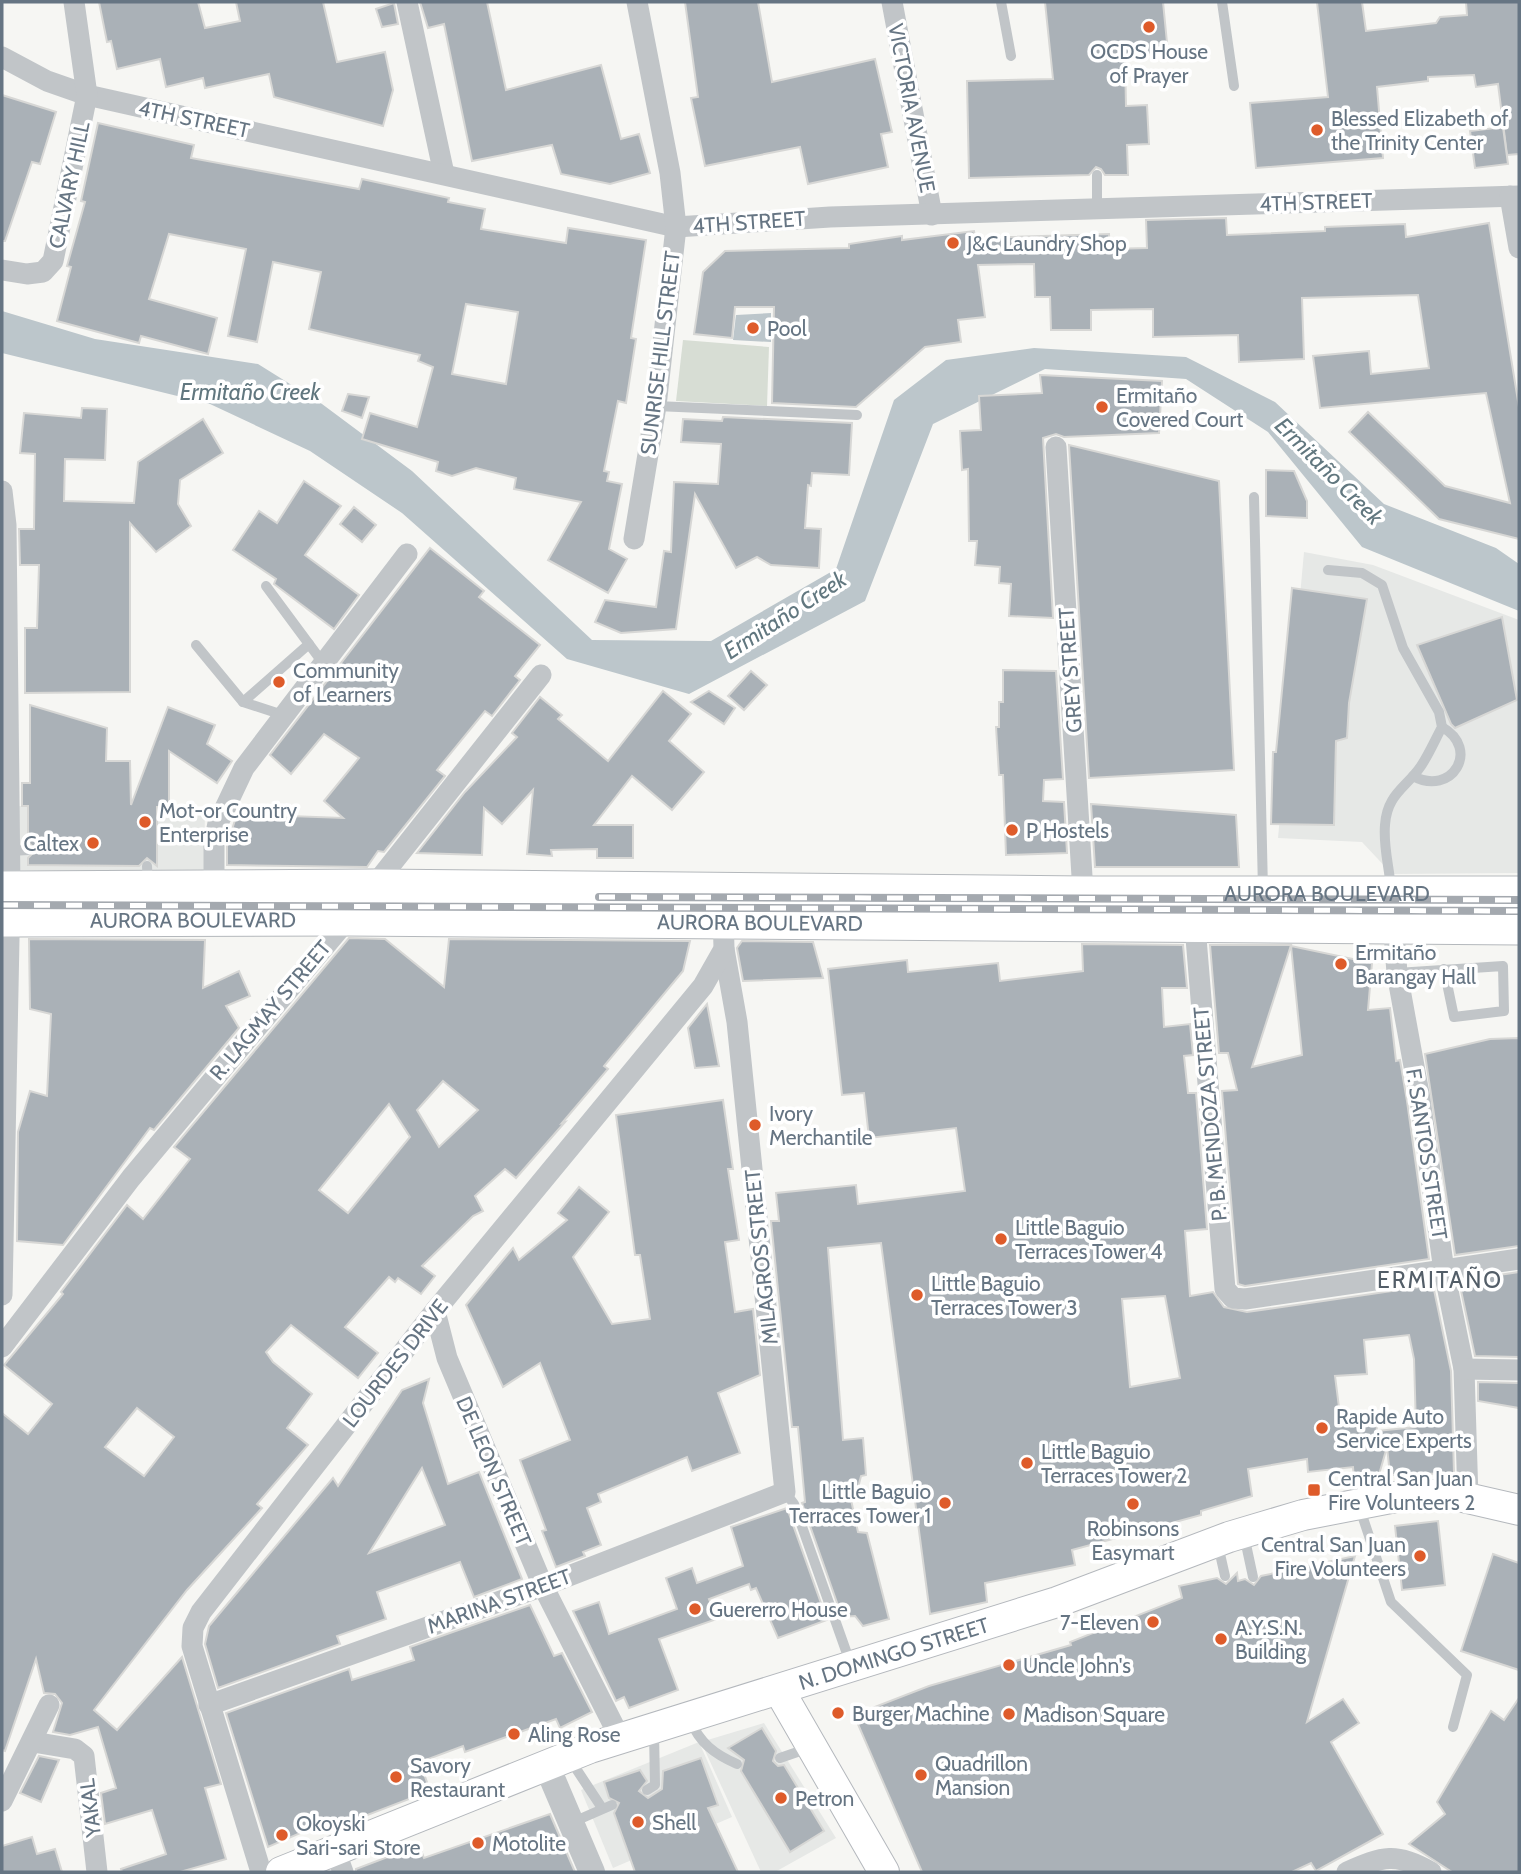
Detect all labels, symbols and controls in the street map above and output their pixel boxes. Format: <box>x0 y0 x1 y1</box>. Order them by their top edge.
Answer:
marker: OCDS House of Prayer <box>1141 19 1157 35</box>
street label: VICTORIA AVENUE <box>883 21 941 195</box>
place label: OCDS House of Prayer <box>1090 39 1208 88</box>
street label: 4TH STREET <box>136 95 252 143</box>
place label: Blessed Elizabeth of the Trinity Center <box>1331 106 1509 155</box>
street label: CALVARY HILL <box>43 119 95 251</box>
marker: Blessed Elizabeth of the Trinity Center <box>1309 122 1325 138</box>
street label: 4TH STREET <box>1259 188 1373 216</box>
street label: 4TH STREET <box>692 206 806 238</box>
place label: J&C Laundry Shop <box>966 231 1127 256</box>
marker: J&C Laundry Shop <box>945 235 961 251</box>
street label: SUNRISE HILL STREET <box>635 250 685 456</box>
place label: Pool <box>767 316 807 341</box>
marker: Pool <box>745 320 761 336</box>
water label: Ermitaño Creek <box>180 378 322 406</box>
place label: Ermitaño Covered Court <box>1116 383 1243 432</box>
marker: Ermitaño Covered Court <box>1094 399 1110 415</box>
water label: Ermitaño Creek <box>1269 411 1389 531</box>
water label: Ermitaño Creek <box>718 564 853 665</box>
street label: GREY STREET <box>1053 606 1087 734</box>
place label: Community of Learners <box>293 658 399 707</box>
marker: Community of Learners <box>271 674 287 690</box>
place label: Mot-or Country Enterprise <box>159 798 298 847</box>
marker: Mot-or Country Enterprise <box>137 814 153 830</box>
place label: P Hostels <box>1026 818 1109 843</box>
marker: P Hostels <box>1004 822 1020 838</box>
place label: Caltex <box>24 831 79 856</box>
marker: Caltex <box>85 835 101 851</box>
street label: AURORA BOULEVARD <box>1224 881 1430 906</box>
street label: AURORA BOULEVARD <box>90 907 296 932</box>
street label: AURORA BOULEVARD <box>657 909 863 935</box>
street label: R. LAGMAY STREET <box>204 935 336 1085</box>
place label: Ermitaño Barangay Hall <box>1355 940 1476 989</box>
marker: Ermitaño Barangay Hall <box>1333 956 1349 972</box>
street label: P. B. MENDOZA STREET <box>1188 1006 1232 1222</box>
street label: F. SANTOS STREET <box>1401 1067 1453 1241</box>
place label: Ivory Merchantile <box>769 1101 873 1150</box>
marker: Ivory Merchantile <box>747 1117 763 1133</box>
street label: MILAGROS STREET <box>739 1168 783 1346</box>
place label: Little Baguio Terraces Tower 4 <box>1015 1215 1162 1264</box>
marker: Little Baguio Terraces Tower 4 <box>993 1231 1009 1247</box>
district label: ERMITAÑO <box>1377 1266 1503 1294</box>
place label: Little Baguio Terraces Tower 3 <box>931 1271 1078 1320</box>
marker: Little Baguio Terraces Tower 3 <box>909 1287 925 1303</box>
street label: LOURDES DRIVE <box>337 1294 453 1432</box>
street label: DE LEON STREET <box>451 1393 537 1549</box>
place label: Rapide Auto Service Experts <box>1336 1404 1472 1453</box>
marker: Rapide Auto Service Experts <box>1314 1420 1330 1436</box>
place label: Little Baguio Terraces Tower 2 <box>1041 1439 1187 1488</box>
marker: Little Baguio Terraces Tower 2 <box>1019 1455 1035 1471</box>
place label: Central San Juan Fire Volunteers 2 <box>1328 1466 1475 1515</box>
place label: Little Baguio Terraces Tower 1 <box>789 1479 931 1528</box>
marker: Central San Juan Fire Volunteers 2 <box>1306 1482 1322 1498</box>
marker: Little Baguio Terraces Tower 1 <box>937 1495 953 1511</box>
marker: Robinsons Easymart <box>1125 1496 1141 1512</box>
place label: Robinsons Easymart <box>1087 1516 1179 1565</box>
place label: Central San Juan Fire Volunteers <box>1261 1532 1406 1581</box>
marker: Central San Juan Fire Volunteers <box>1412 1548 1428 1564</box>
street label: MARINA STREET <box>424 1563 574 1639</box>
place label: Guererro House <box>709 1597 848 1622</box>
marker: Guererro House <box>687 1601 703 1617</box>
place label: 7-Eleven <box>1060 1610 1139 1635</box>
street label: N. DOMINGO STREET <box>795 1612 992 1695</box>
marker: 7-Eleven <box>1145 1614 1161 1630</box>
place label: A.Y.S.N. Building <box>1235 1615 1307 1664</box>
marker: A.Y.S.N. Building <box>1213 1631 1229 1647</box>
place label: Uncle John's <box>1023 1653 1131 1678</box>
marker: Uncle John's <box>1001 1657 1017 1673</box>
place label: Burger Machine <box>852 1701 990 1726</box>
place label: Madison Square <box>1023 1702 1165 1727</box>
marker: Burger Machine <box>830 1705 846 1721</box>
marker: Madison Square <box>1001 1706 1017 1722</box>
place label: Aling Rose <box>528 1722 621 1747</box>
marker: Aling Rose <box>506 1726 522 1742</box>
place label: Quadrillon Mansion <box>935 1751 1028 1800</box>
place label: Savory Restaurant <box>410 1753 505 1802</box>
marker: Quadrillon Mansion <box>913 1767 929 1783</box>
marker: Savory Restaurant <box>388 1769 404 1785</box>
street label: YAKAL <box>74 1777 106 1840</box>
place label: Petron <box>795 1786 854 1811</box>
marker: Petron <box>773 1790 789 1806</box>
place label: Shell <box>652 1810 696 1835</box>
place label: Okoyski Sari-sari Store <box>296 1811 421 1860</box>
marker: Shell <box>630 1814 646 1830</box>
marker: Okoyski Sari-sari Store <box>274 1827 290 1843</box>
place label: Motolite <box>492 1831 566 1856</box>
marker: Motolite <box>470 1835 486 1851</box>

